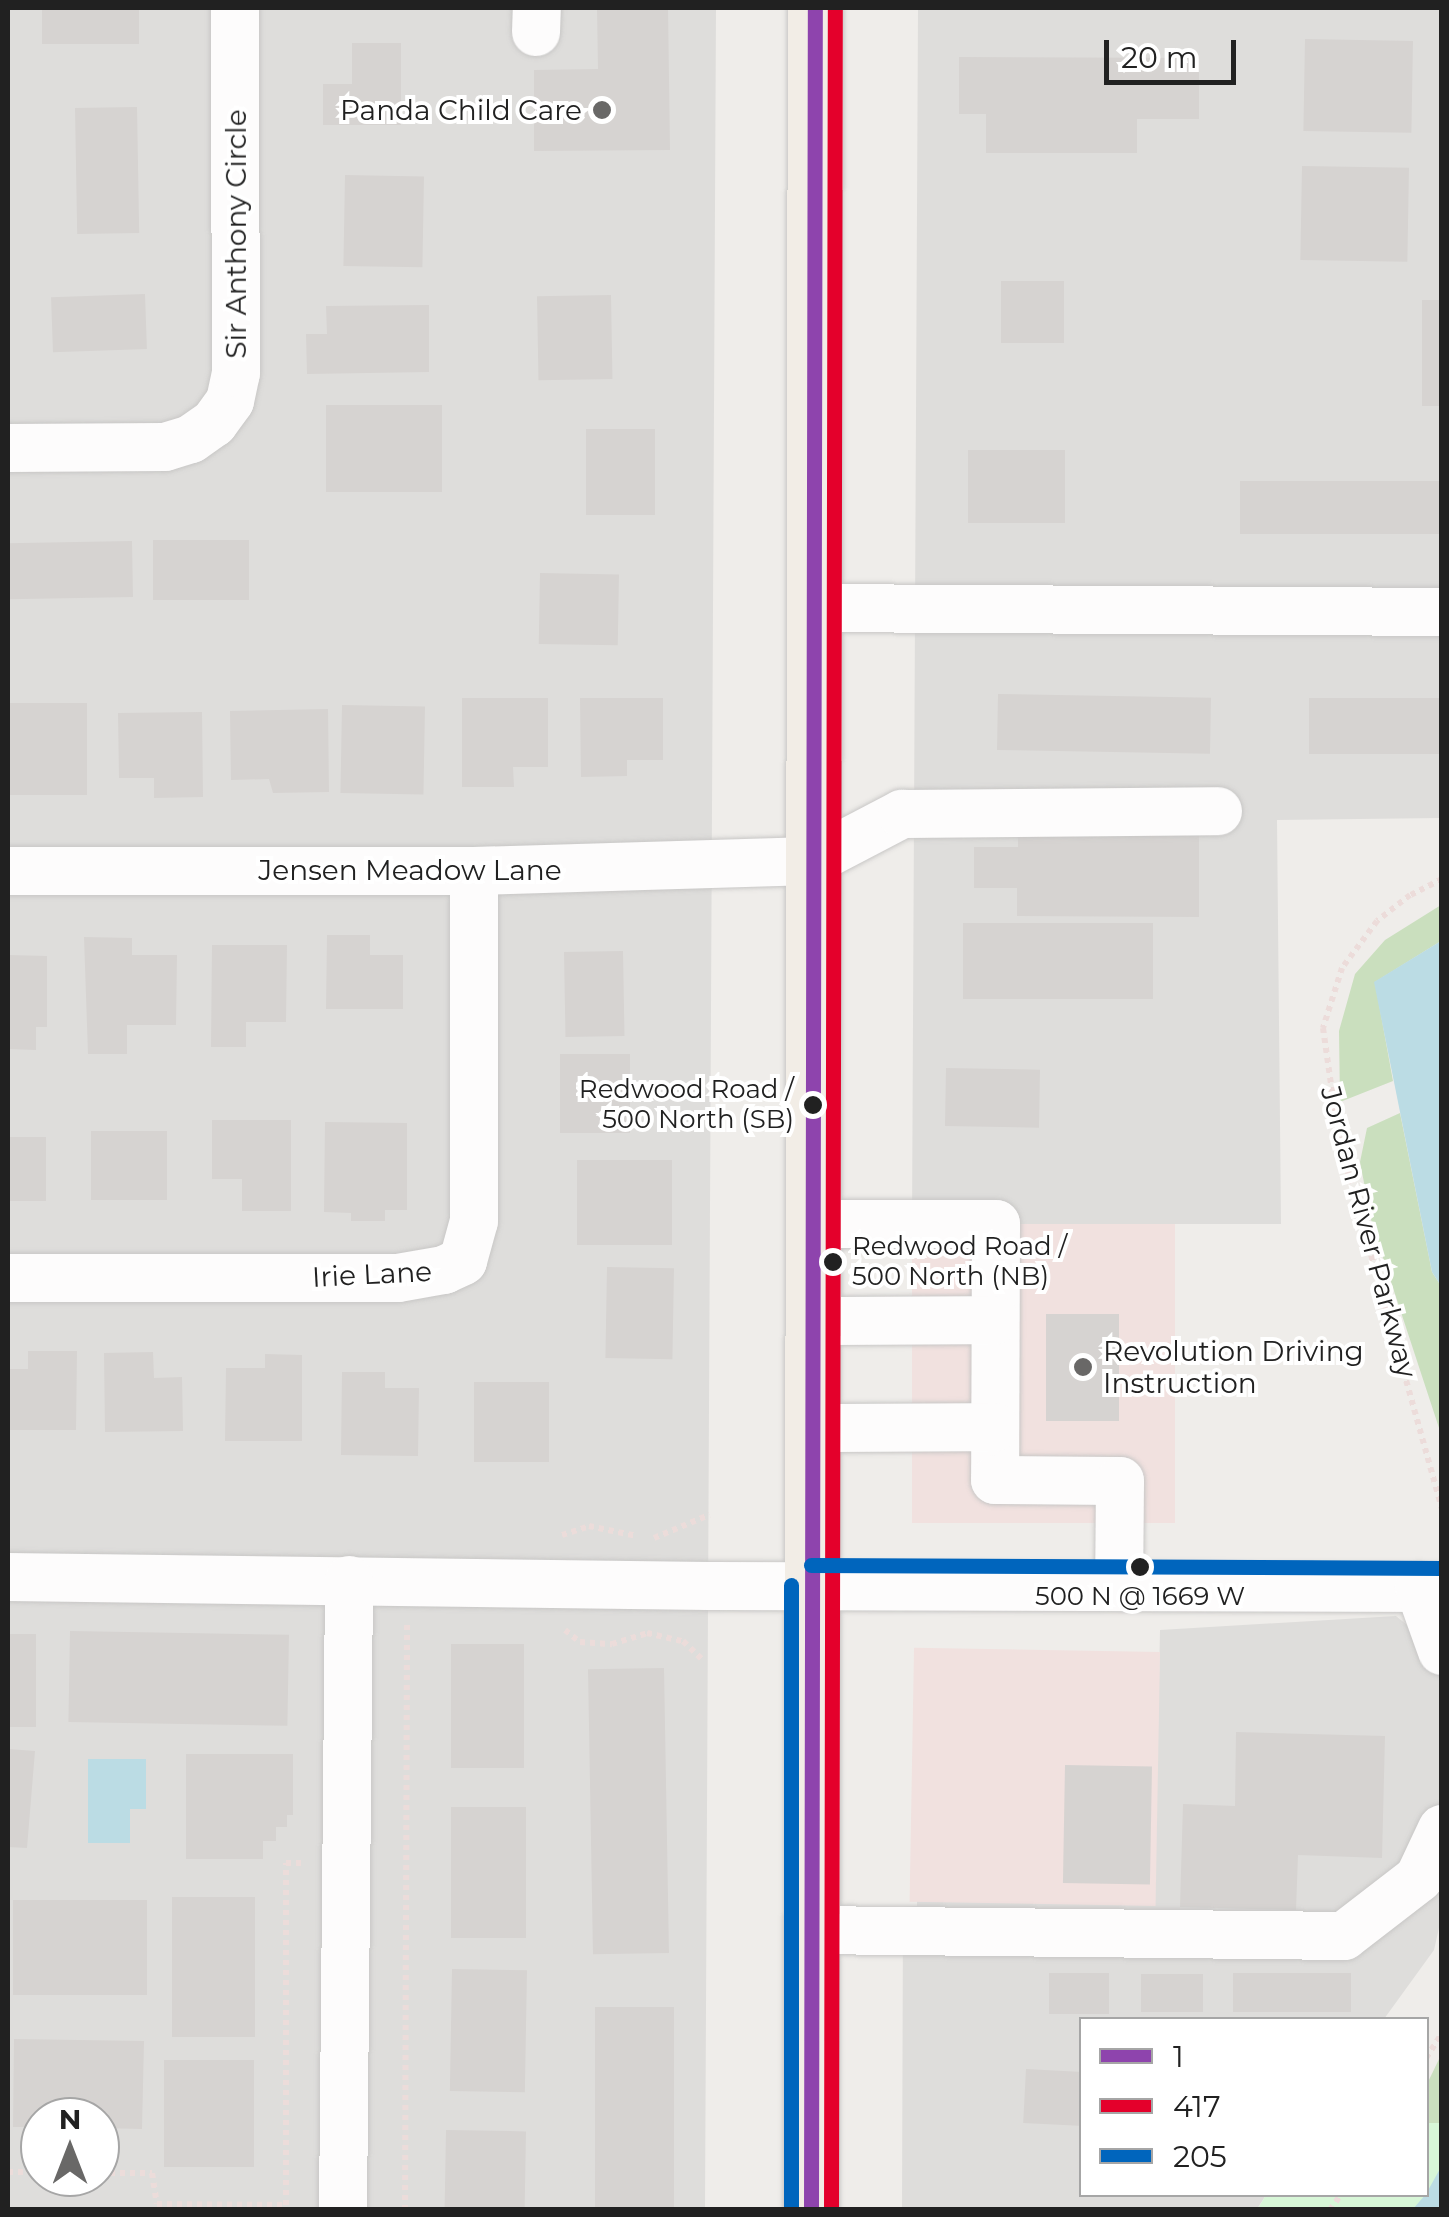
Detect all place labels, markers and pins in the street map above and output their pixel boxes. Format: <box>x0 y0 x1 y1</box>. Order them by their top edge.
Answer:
place label: Panda Child Care <box>340 93 582 127</box>
marker: Panda Child Care <box>591 99 613 121</box>
place label: Redwood Road / 500 North (SB) <box>579 1074 794 1136</box>
marker: Redwood Road / 500 North (SB) <box>803 1095 823 1115</box>
place label: Redwood Road / 500 North (NB) <box>852 1231 1067 1292</box>
marker: Redwood Road / 500 North (NB) <box>823 1252 843 1272</box>
place label: Revolution Driving Instruction <box>1103 1334 1364 1400</box>
marker: Revolution Driving Instruction <box>1072 1356 1094 1378</box>
marker: 500 N @ 1669 W <box>1130 1557 1150 1577</box>
place label: 500 N @ 1669 W <box>1035 1581 1245 1613</box>

